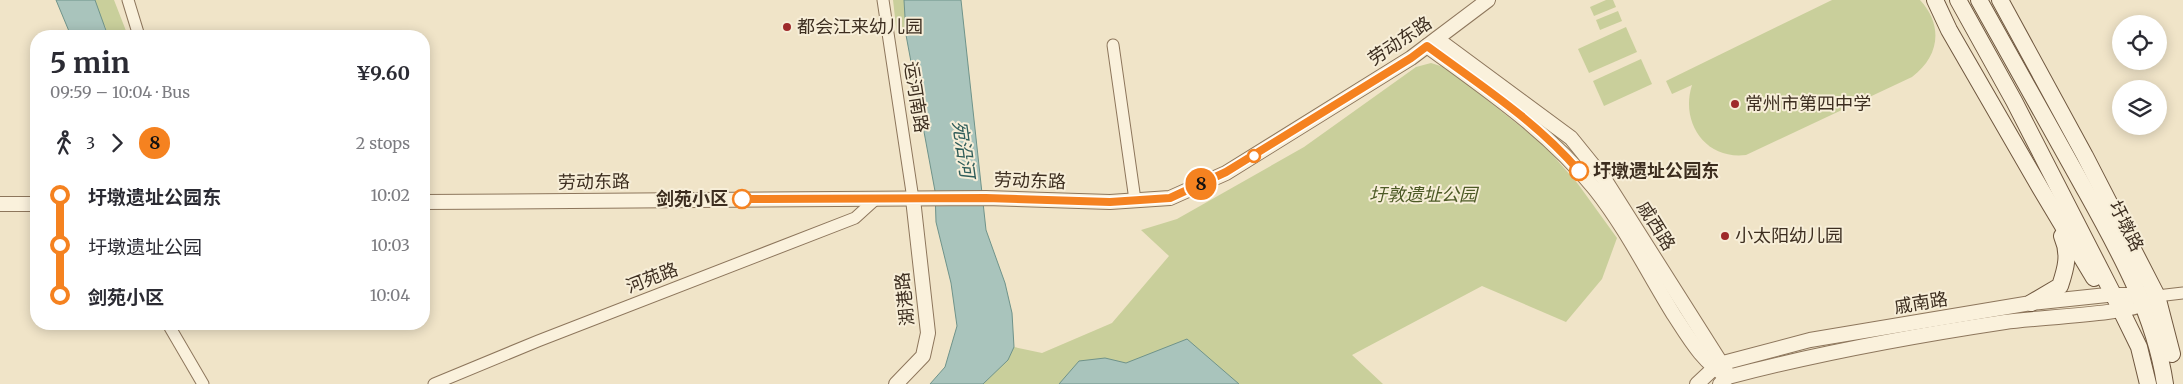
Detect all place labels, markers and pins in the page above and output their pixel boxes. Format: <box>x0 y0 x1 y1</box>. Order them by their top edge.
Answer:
place label: 都会江来幼儿园 <box>797 15 923 38</box>
marker: 都会江来幼儿园 <box>781 21 793 33</box>
place label: 常州市第四中学 <box>1745 92 1871 115</box>
marker: 常州市第四中学 <box>1729 98 1741 110</box>
unlabelled marker <box>1247 149 1261 163</box>
place label: 圩墩遗址公园东 <box>1593 159 1719 182</box>
marker: 圩墩遗址公园东 <box>1569 161 1589 181</box>
place label: 剑苑小区 <box>656 187 728 210</box>
marker: 剑苑小区 <box>732 189 752 209</box>
place label: 小太阳幼儿园 <box>1735 224 1843 247</box>
marker: 小太阳幼儿园 <box>1719 230 1731 242</box>

